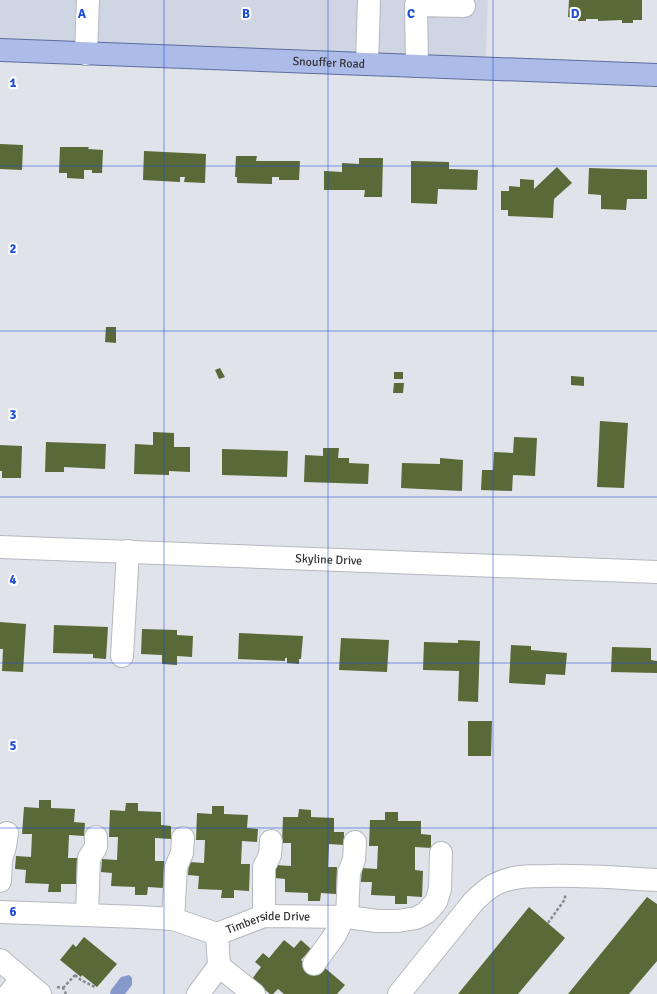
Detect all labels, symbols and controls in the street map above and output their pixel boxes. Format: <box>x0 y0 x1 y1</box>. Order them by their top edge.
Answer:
text: A <box>78 6 87 22</box>
text: B <box>242 6 250 22</box>
text: C <box>407 6 415 22</box>
text: D <box>571 6 580 22</box>
street label: Snouffer Road <box>292 54 365 71</box>
text: 1 <box>9 75 17 91</box>
text: 2 <box>9 241 17 257</box>
text: 3 <box>9 407 17 423</box>
street label: Skyline Drive <box>295 551 363 568</box>
text: 4 <box>9 572 17 588</box>
text: 5 <box>9 738 17 754</box>
text: 6 <box>9 904 17 920</box>
street label: Timberside Drive <box>224 909 310 937</box>

